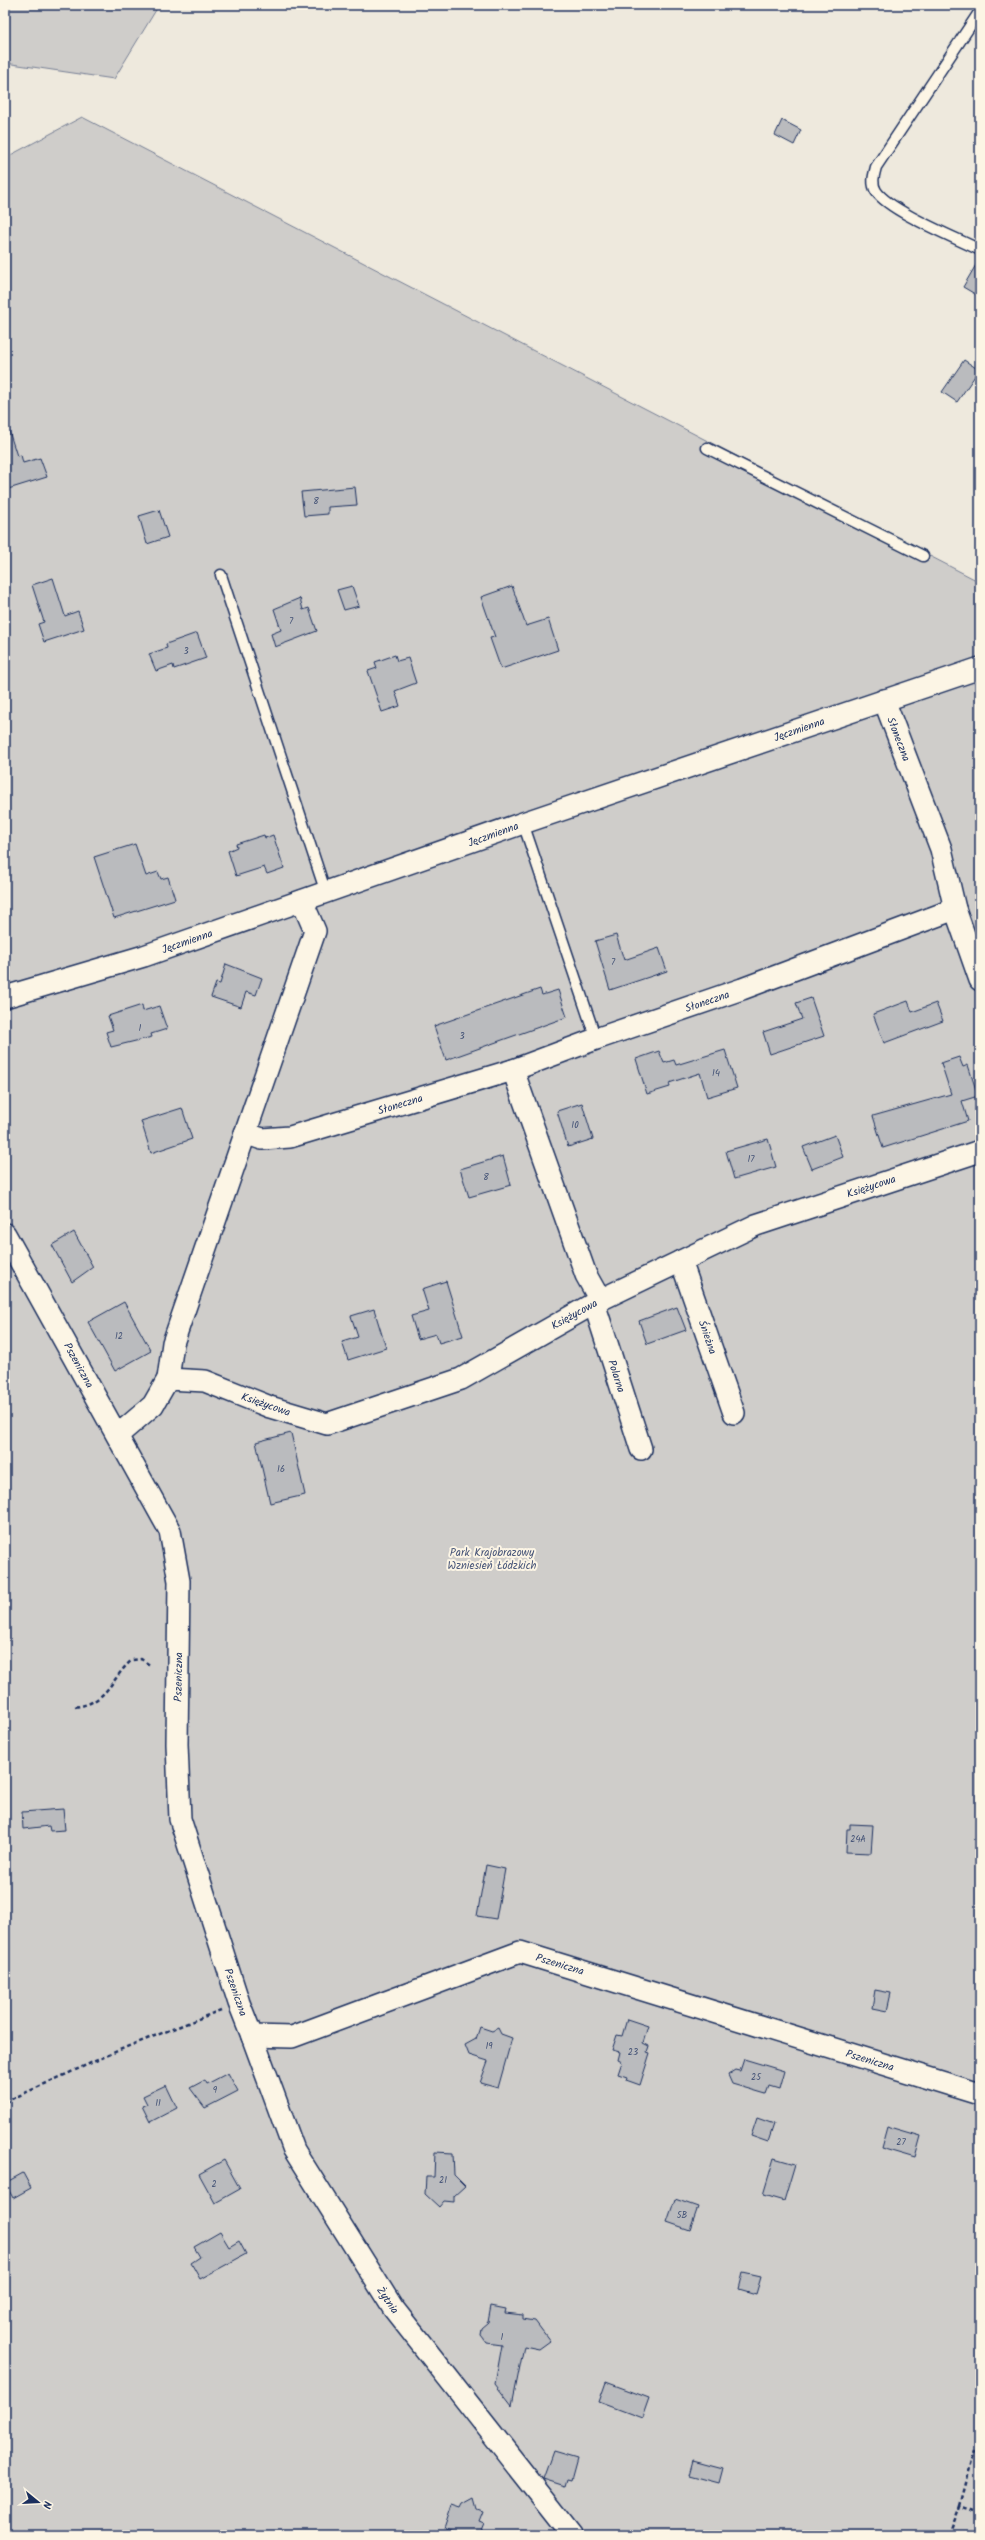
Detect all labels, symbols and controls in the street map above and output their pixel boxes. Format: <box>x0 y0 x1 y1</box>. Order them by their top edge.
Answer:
house number: 8 <box>313 494 319 509</box>
house number: 7 <box>289 614 294 629</box>
house number: 3 <box>183 644 189 659</box>
street label: Jęczmienna <box>771 713 827 747</box>
street label: Słoneczna <box>881 714 915 764</box>
street label: Jęczmienna <box>465 817 521 852</box>
street label: Jęczmienna <box>159 925 215 959</box>
house number: 7 <box>611 955 616 970</box>
street label: Słoneczna <box>682 986 732 1018</box>
house number: 1 <box>139 1021 142 1036</box>
house number: 3 <box>459 1029 465 1044</box>
house number: 14 <box>712 1066 720 1081</box>
street label: Słoneczna <box>375 1090 425 1120</box>
house number: 10 <box>571 1118 579 1133</box>
house number: 17 <box>748 1152 755 1167</box>
house number: 8 <box>483 1170 489 1185</box>
street label: Księżycowa <box>844 1171 898 1203</box>
street label: Księżycowa <box>548 1295 601 1335</box>
street label: Śnieżna <box>693 1318 721 1357</box>
house number: 12 <box>115 1329 123 1344</box>
street label: Pszeniczna <box>58 1339 98 1392</box>
street label: Polarna <box>602 1358 630 1395</box>
street label: Księżycowa <box>239 1388 293 1422</box>
house number: 16 <box>277 1462 285 1477</box>
park label: Park Krajobrazowy Wzniesień Łódzkich <box>448 1544 537 1575</box>
street label: Pszeniczna <box>170 1652 188 1702</box>
house number: 24A <box>850 1832 866 1847</box>
street label: Pszeniczna <box>533 1949 586 1981</box>
street label: Pszeniczna <box>218 1966 252 2019</box>
house number: 19 <box>485 2039 493 2054</box>
house number: 23 <box>628 2045 638 2060</box>
street label: Pszeniczna <box>843 2045 896 2077</box>
house number: 25 <box>751 2070 762 2085</box>
house number: 9 <box>213 2083 218 2098</box>
house number: 11 <box>155 2096 161 2111</box>
house number: 27 <box>896 2135 907 2150</box>
house number: 21 <box>439 2173 447 2188</box>
house number: 2 <box>211 2177 217 2192</box>
house number: 5B <box>677 2208 688 2223</box>
street label: Żytnia <box>371 2283 403 2318</box>
house number: 1 <box>501 2330 504 2345</box>
north arrow <box>18 2482 58 2522</box>
text: N <box>37 2499 56 2511</box>

